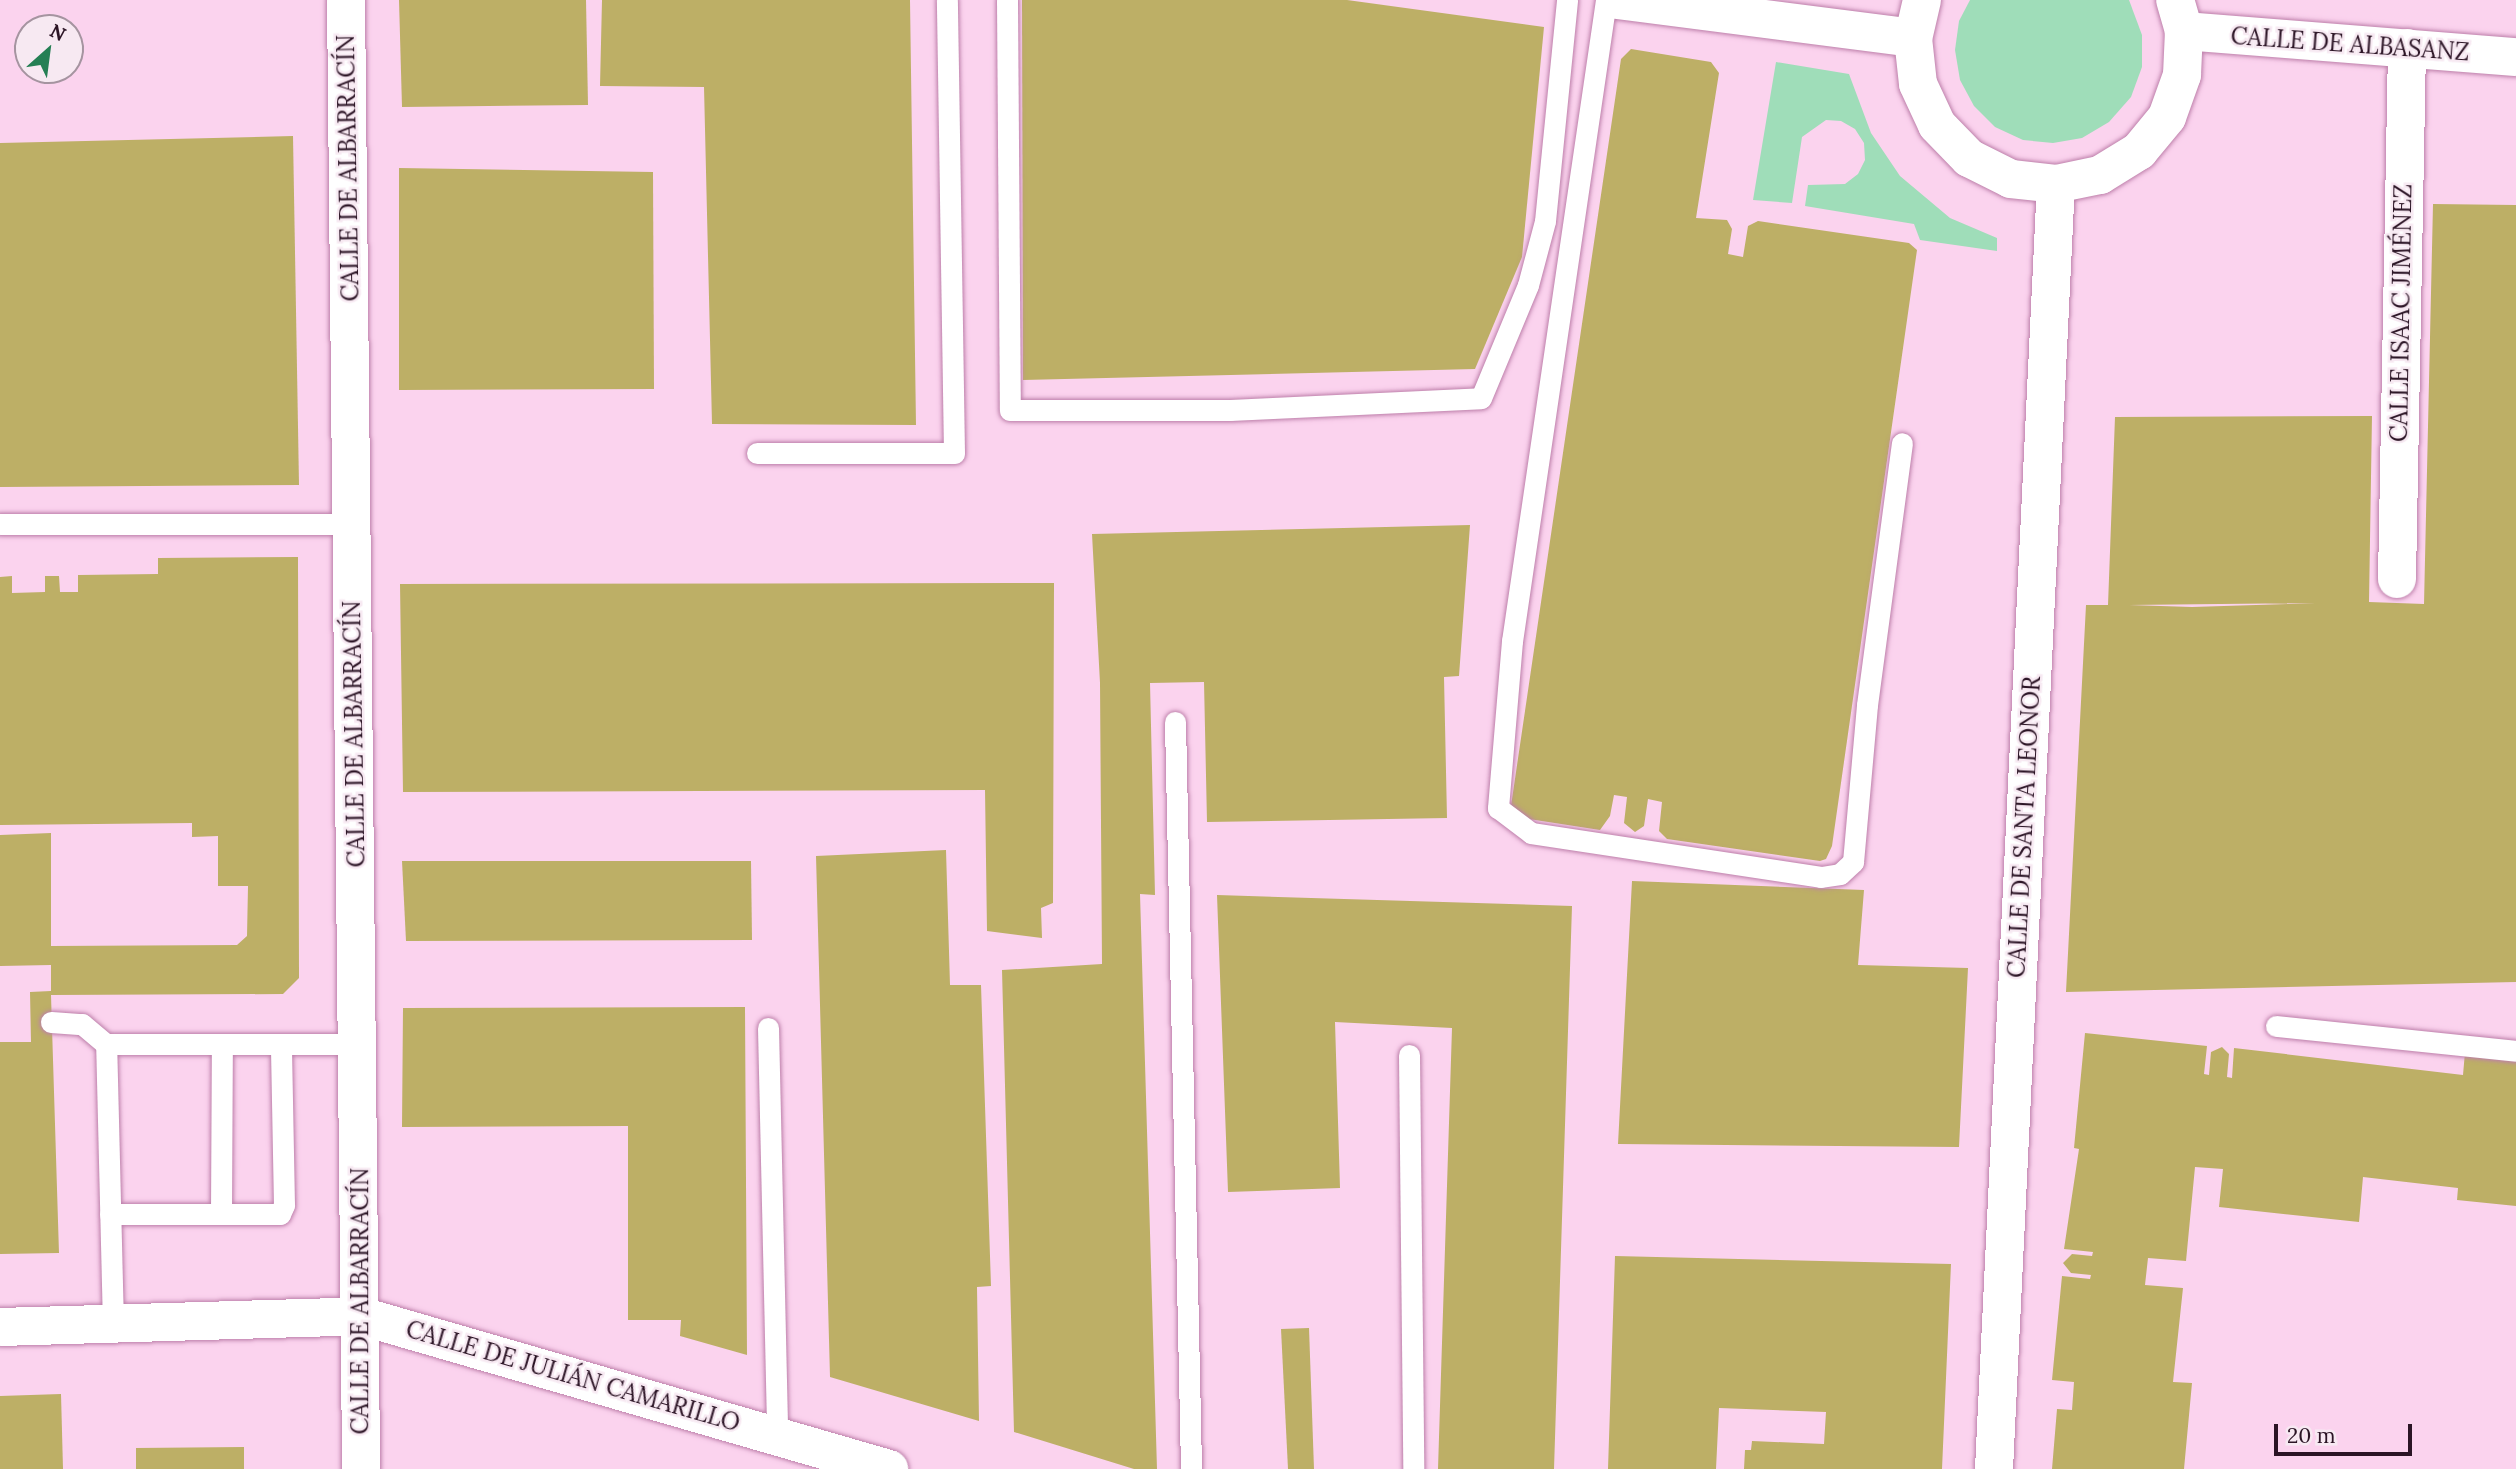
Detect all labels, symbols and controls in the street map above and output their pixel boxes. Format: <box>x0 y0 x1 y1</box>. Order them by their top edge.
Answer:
north arrow <box>14 14 84 84</box>
text: N <box>46 18 70 46</box>
street label: CALLE DE ALBASANZ <box>2230 21 2470 67</box>
street label: CALLE DE ALBARRACÍN <box>331 34 365 302</box>
street label: CALLE ISAAC JIMÉNEZ <box>2384 184 2418 442</box>
street label: CALLE DE ALBARRACÍN <box>337 600 371 868</box>
street label: CALLE DE SANTA LEONOR <box>2002 675 2046 979</box>
street label: CALLE DE ALBARRACÍN <box>346 1168 374 1434</box>
street label: CALLE DE JULIÁN CAMARILLO <box>403 1314 743 1438</box>
scale bar <box>2278 1410 2416 1454</box>
text: 20 m <box>2287 1422 2336 1449</box>

